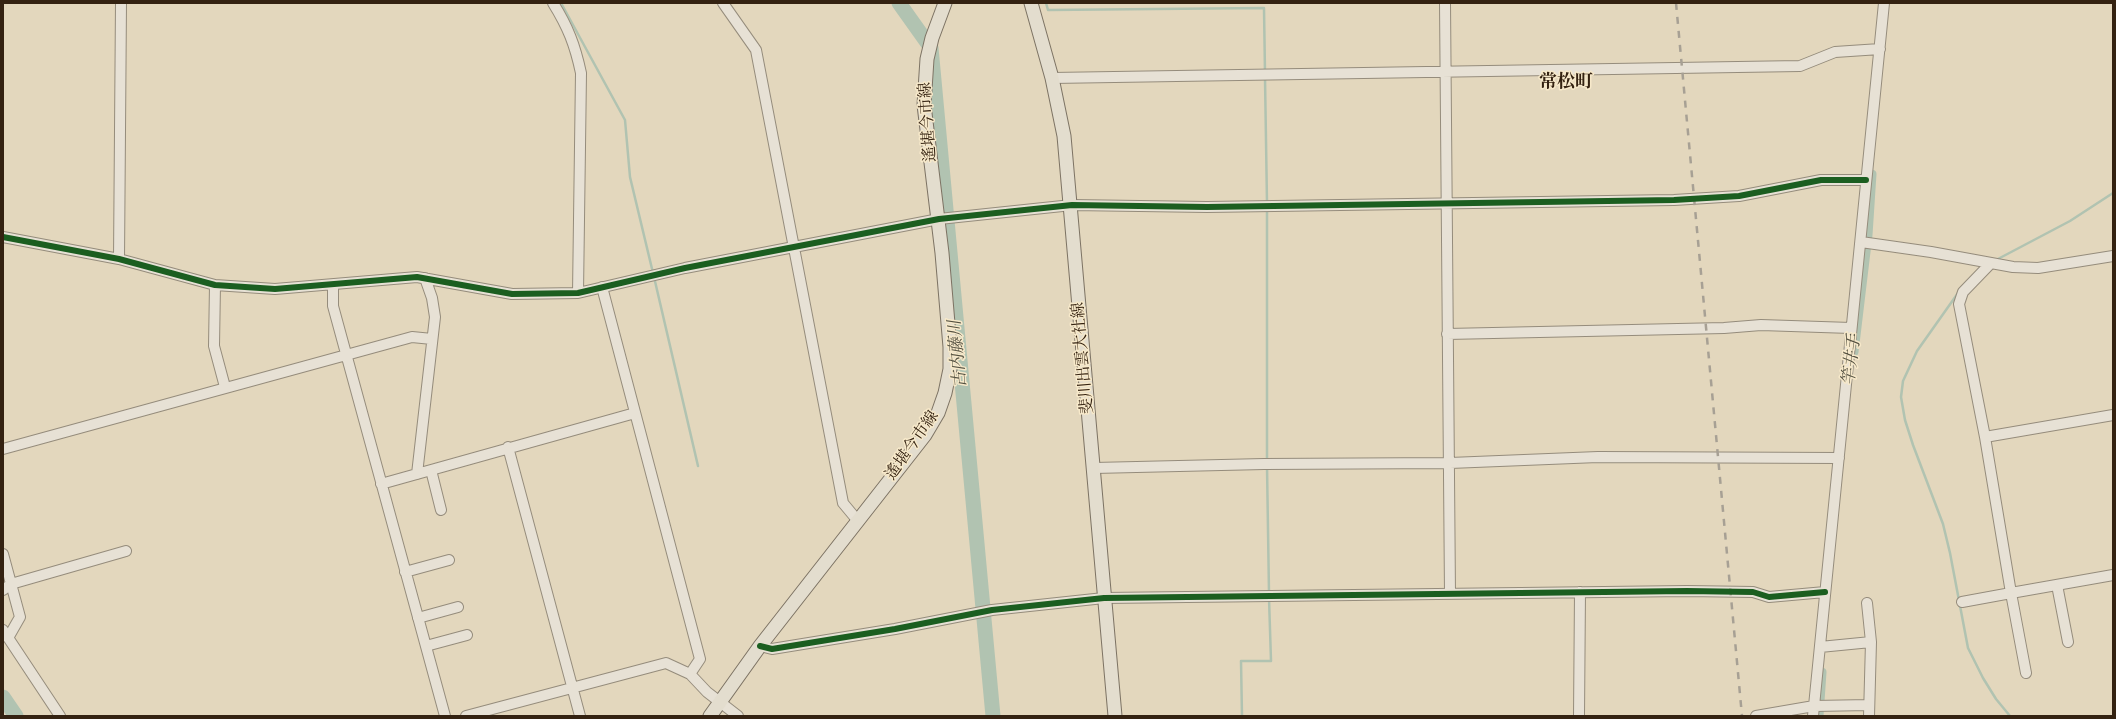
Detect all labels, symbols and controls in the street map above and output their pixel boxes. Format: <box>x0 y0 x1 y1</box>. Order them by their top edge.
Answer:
district label: 常松町 <box>1539 72 1593 94</box>
street label: 遙堪今市線 <box>917 81 941 163</box>
street label: 斐川出雲大社線 <box>1070 301 1098 415</box>
water label: 古内藤川 <box>946 319 972 389</box>
water label: 竿井手 <box>1840 333 1866 387</box>
street label: 遙堪今市線 <box>882 408 944 484</box>

